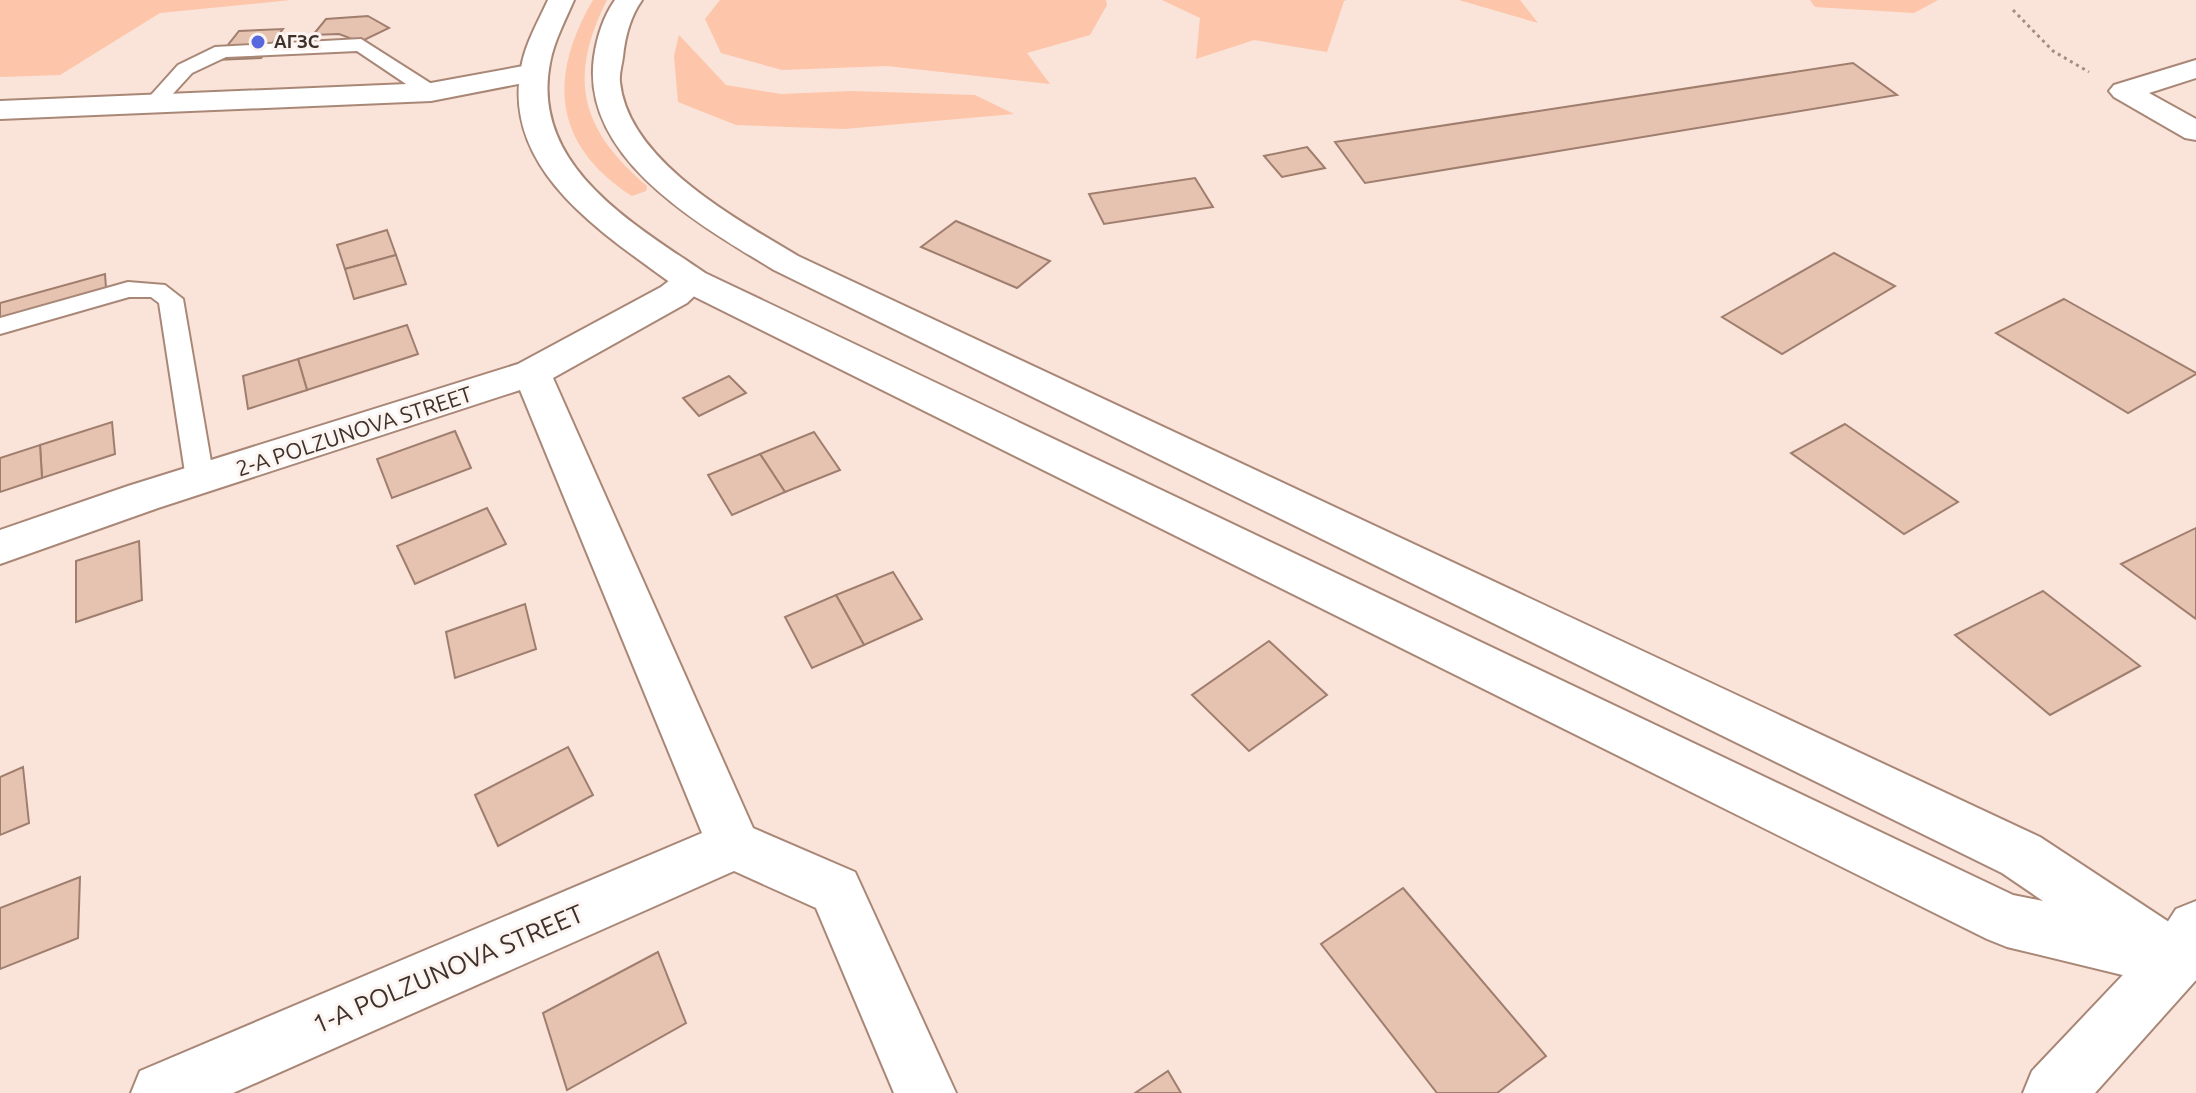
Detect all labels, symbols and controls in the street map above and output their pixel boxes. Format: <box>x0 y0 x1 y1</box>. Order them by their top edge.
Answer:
place label: АГЗС <box>274 31 320 51</box>
marker: АГЗС <box>249 33 267 51</box>
street label: 2-A POLZUNOVA STREET <box>233 381 475 480</box>
street label: 1-A POLZUNOVA STREET <box>308 898 587 1039</box>

